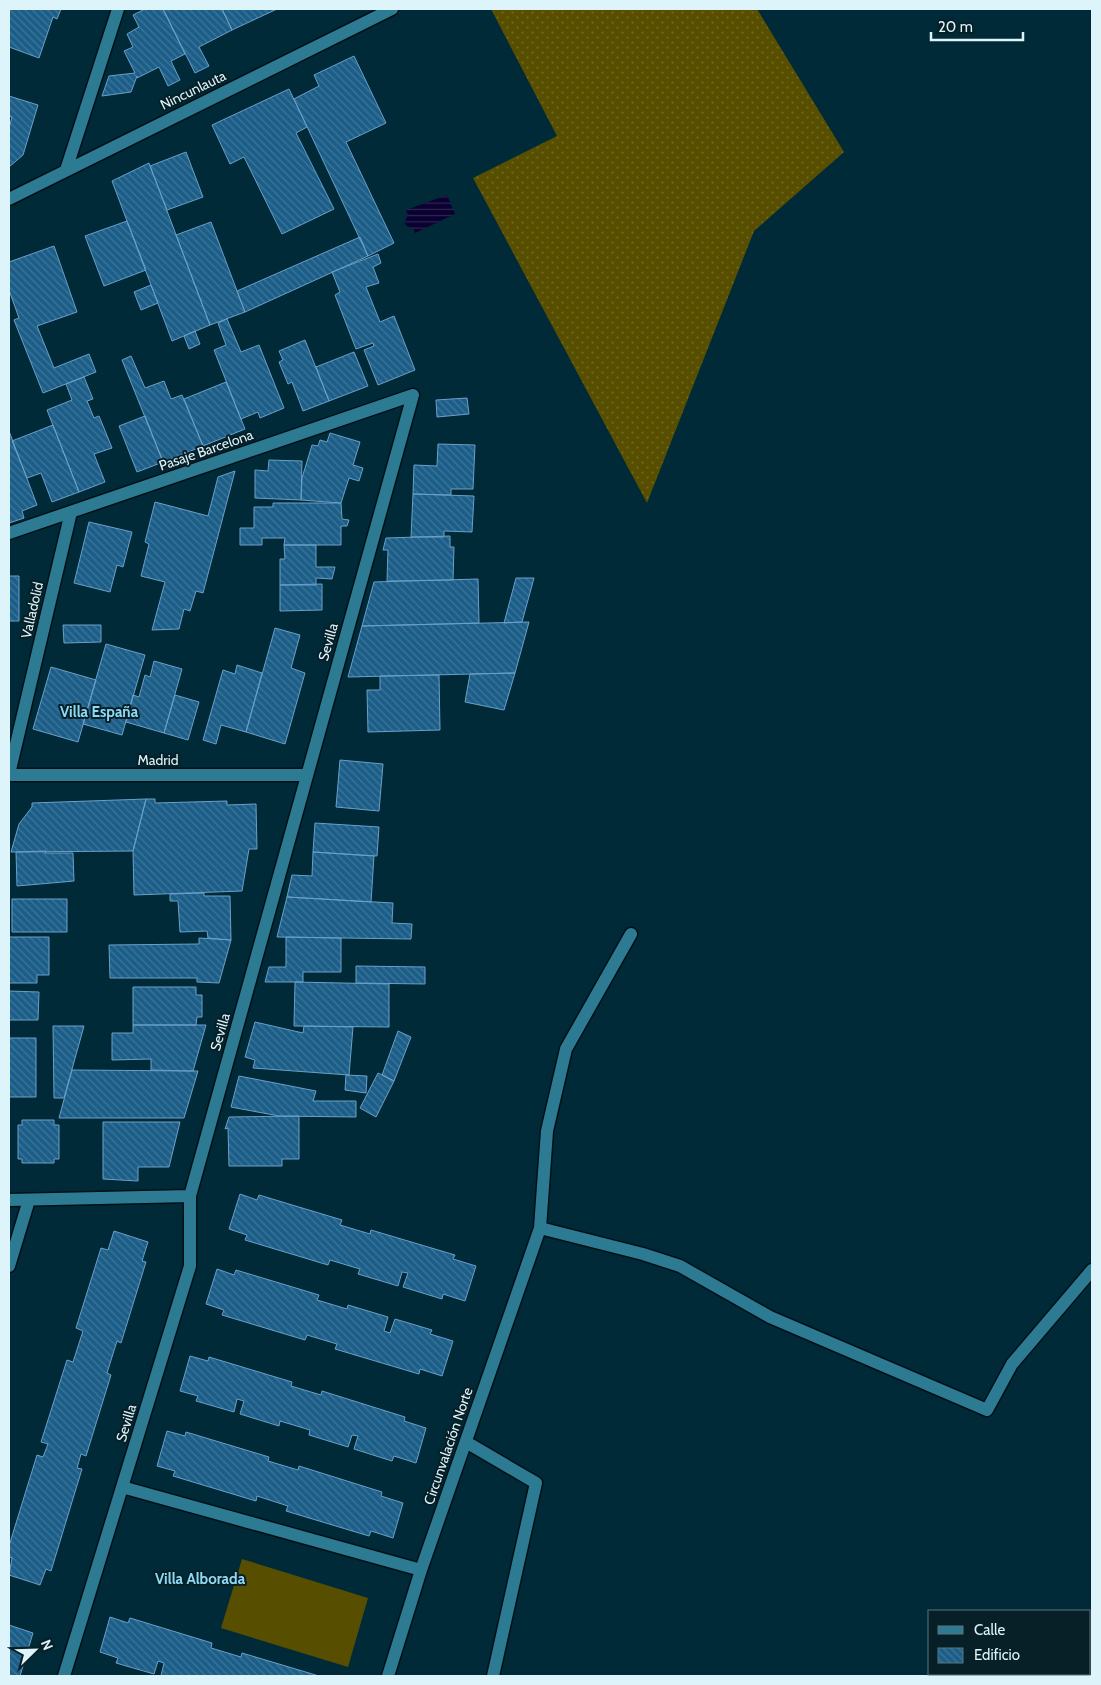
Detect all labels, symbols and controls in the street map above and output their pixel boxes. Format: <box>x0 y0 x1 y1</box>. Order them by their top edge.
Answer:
scale bar <box>931 10 1024 42</box>
text: 20 m <box>938 18 973 36</box>
street label: Nincunlauta <box>157 66 229 114</box>
street label: Pasaje Barcelona <box>156 425 256 475</box>
street label: Valladolid <box>17 580 47 640</box>
street label: Sevilla <box>314 621 342 663</box>
district label: Villa España <box>60 703 139 721</box>
street label: Madrid <box>138 751 178 769</box>
street label: Sevilla <box>206 1011 234 1053</box>
street label: Circunvalación Norte <box>420 1385 476 1507</box>
street label: Sevilla <box>112 1402 140 1444</box>
district label: Villa Alborada <box>155 1570 246 1588</box>
legend <box>928 1610 1091 1675</box>
text: Calle <box>974 1621 1005 1639</box>
north arrow <box>10 1625 60 1675</box>
text: N <box>37 1637 57 1653</box>
text: Edificio <box>974 1646 1020 1664</box>

